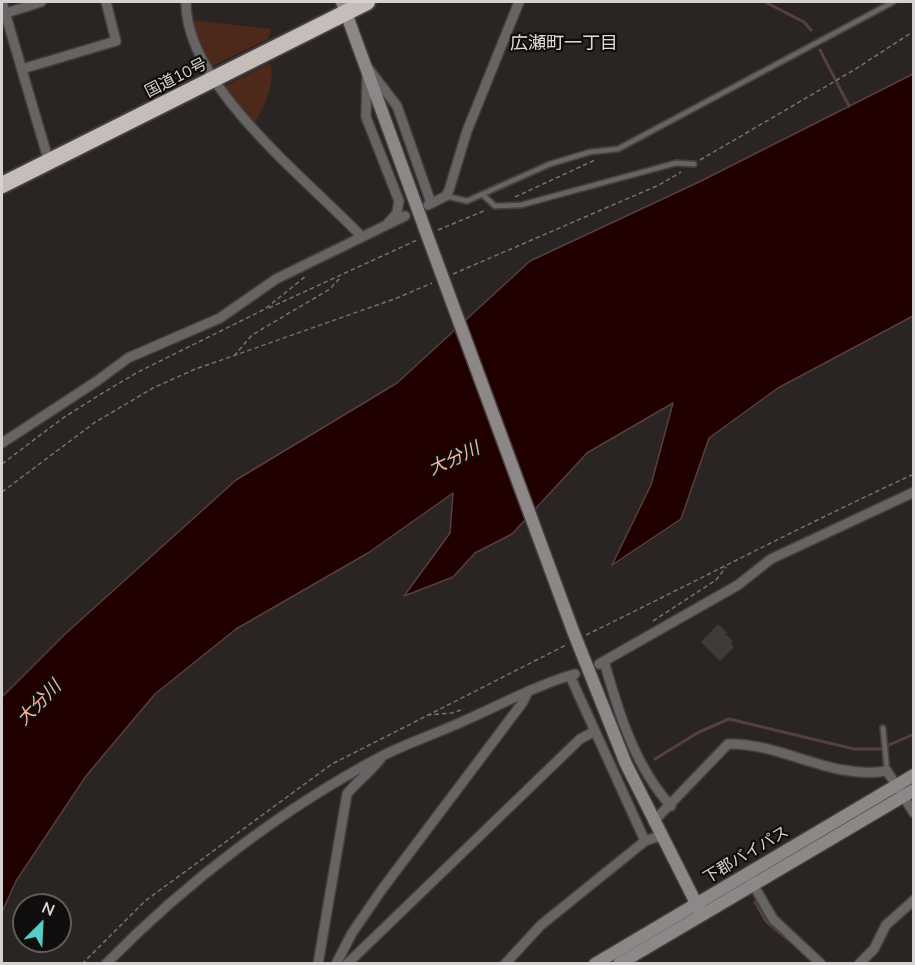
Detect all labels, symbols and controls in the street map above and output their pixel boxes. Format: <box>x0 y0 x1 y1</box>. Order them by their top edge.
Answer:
district label: 広瀬町一丁目 <box>510 33 618 55</box>
street label: 国道10号 <box>142 54 210 102</box>
water label: 大分川 <box>425 438 483 480</box>
water label: 大分川 <box>12 676 66 730</box>
street label: 下郡バイパス <box>700 822 792 888</box>
north arrow <box>12 893 72 953</box>
text: N <box>39 897 58 920</box>

